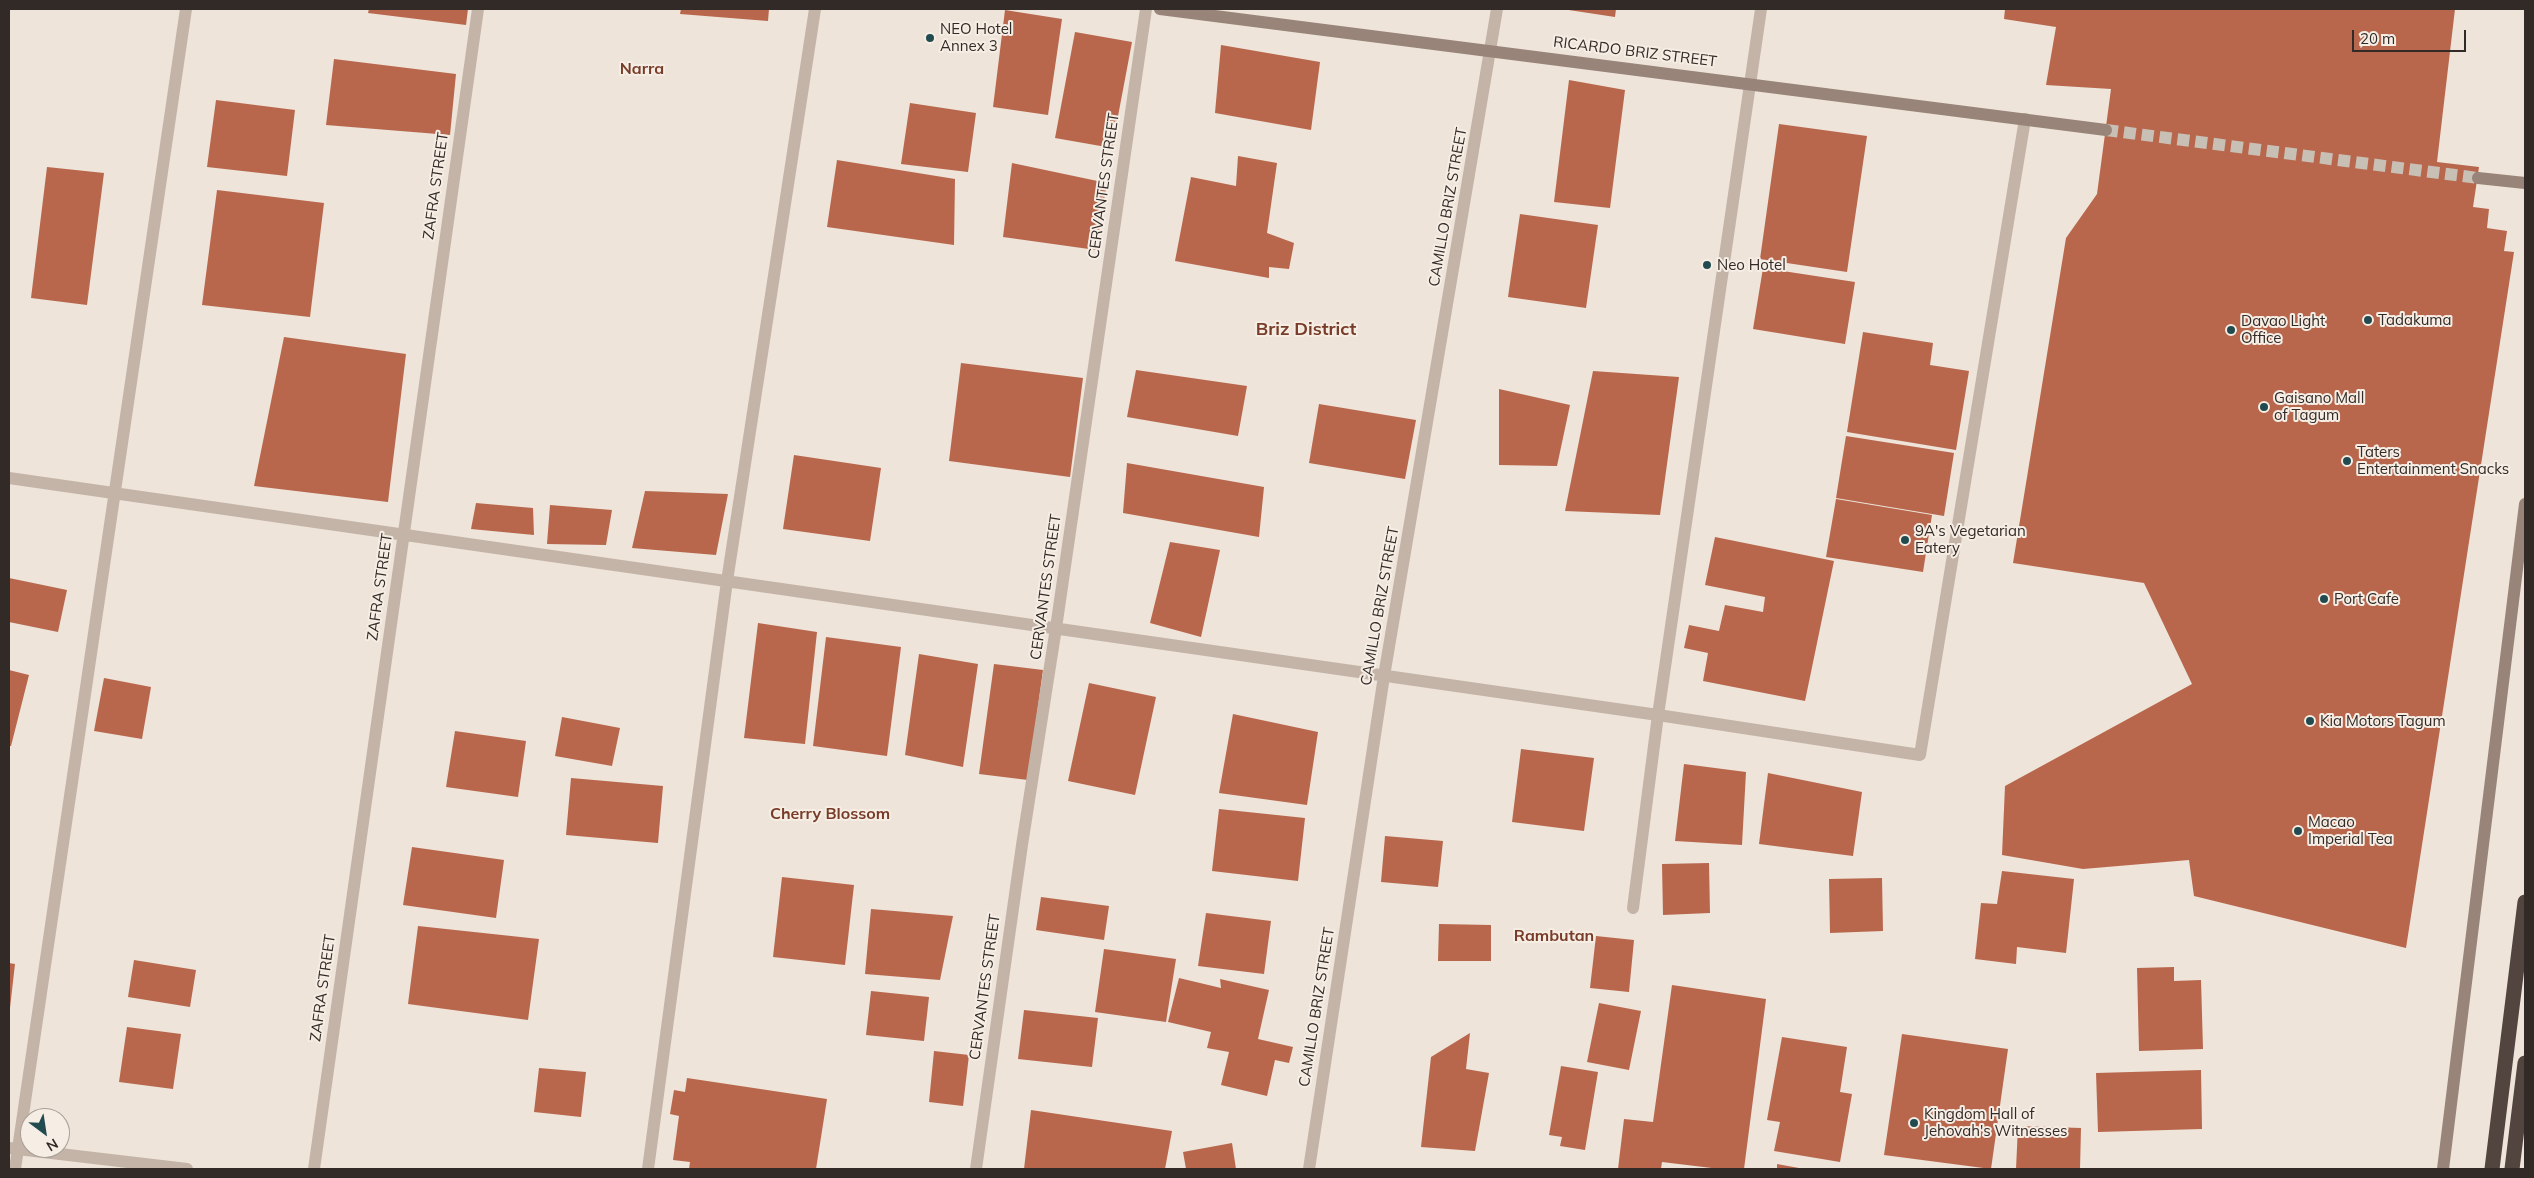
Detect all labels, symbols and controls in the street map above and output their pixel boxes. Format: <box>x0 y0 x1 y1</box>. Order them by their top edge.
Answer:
place label: NEO Hotel Annex 3 <box>940 20 1012 55</box>
scale bar <box>2354 20 2468 52</box>
text: 20 m <box>2360 29 2395 48</box>
marker: NEO Hotel Annex 3 <box>924 32 936 44</box>
street label: RICARDO BRIZ STREET <box>1552 33 1718 71</box>
district label: Narra <box>620 59 664 79</box>
street label: CERVANTES STREET <box>1085 112 1123 260</box>
street label: CAMILLO BRIZ STREET <box>1425 126 1471 288</box>
street label: ZAFRA STREET <box>420 131 452 241</box>
place label: Neo Hotel <box>1717 256 1786 274</box>
marker: Neo Hotel <box>1701 259 1713 271</box>
place label: Tadakuma <box>2378 311 2451 329</box>
place label: Davao Light Office <box>2241 312 2325 347</box>
marker: Tadakuma <box>2362 314 2374 326</box>
district label: Briz District <box>1256 319 1356 341</box>
marker: Davao Light Office <box>2225 324 2237 336</box>
place label: Gaisano Mall of Tagum <box>2274 389 2364 424</box>
marker: Gaisano Mall of Tagum <box>2258 401 2270 413</box>
place label: Taters Entertainment Snacks <box>2357 443 2509 478</box>
marker: Taters Entertainment Snacks <box>2341 455 2353 467</box>
street label: CERVANTES STREET <box>1027 513 1065 661</box>
place label: 9A's Vegetarian Eatery <box>1915 522 2026 557</box>
street label: CAMILLO BRIZ STREET <box>1357 525 1403 687</box>
street label: ZAFRA STREET <box>364 532 396 642</box>
marker: 9A's Vegetarian Eatery <box>1899 534 1911 546</box>
place label: Port Cafe <box>2334 590 2399 608</box>
marker: Port Cafe <box>2318 593 2330 605</box>
place label: Kia Motors Tagum <box>2320 712 2446 730</box>
marker: Kia Motors Tagum <box>2304 715 2316 727</box>
district label: Cherry Blossom <box>770 804 890 824</box>
place label: Macao Imperial Tea <box>2308 813 2393 848</box>
marker: Macao Imperial Tea <box>2292 825 2304 837</box>
street label: CERVANTES STREET <box>966 913 1004 1061</box>
street label: CAMILLO BRIZ STREET <box>1295 926 1339 1088</box>
district label: Rambutan <box>1514 926 1594 946</box>
street label: ZAFRA STREET <box>307 933 339 1043</box>
place label: Kingdom Hall of Jehovah's Witnesses <box>1924 1105 2068 1140</box>
north arrow <box>20 1108 70 1158</box>
marker: Kingdom Hall of Jehovah's Witnesses <box>1908 1117 1920 1129</box>
text: N <box>43 1135 61 1155</box>

